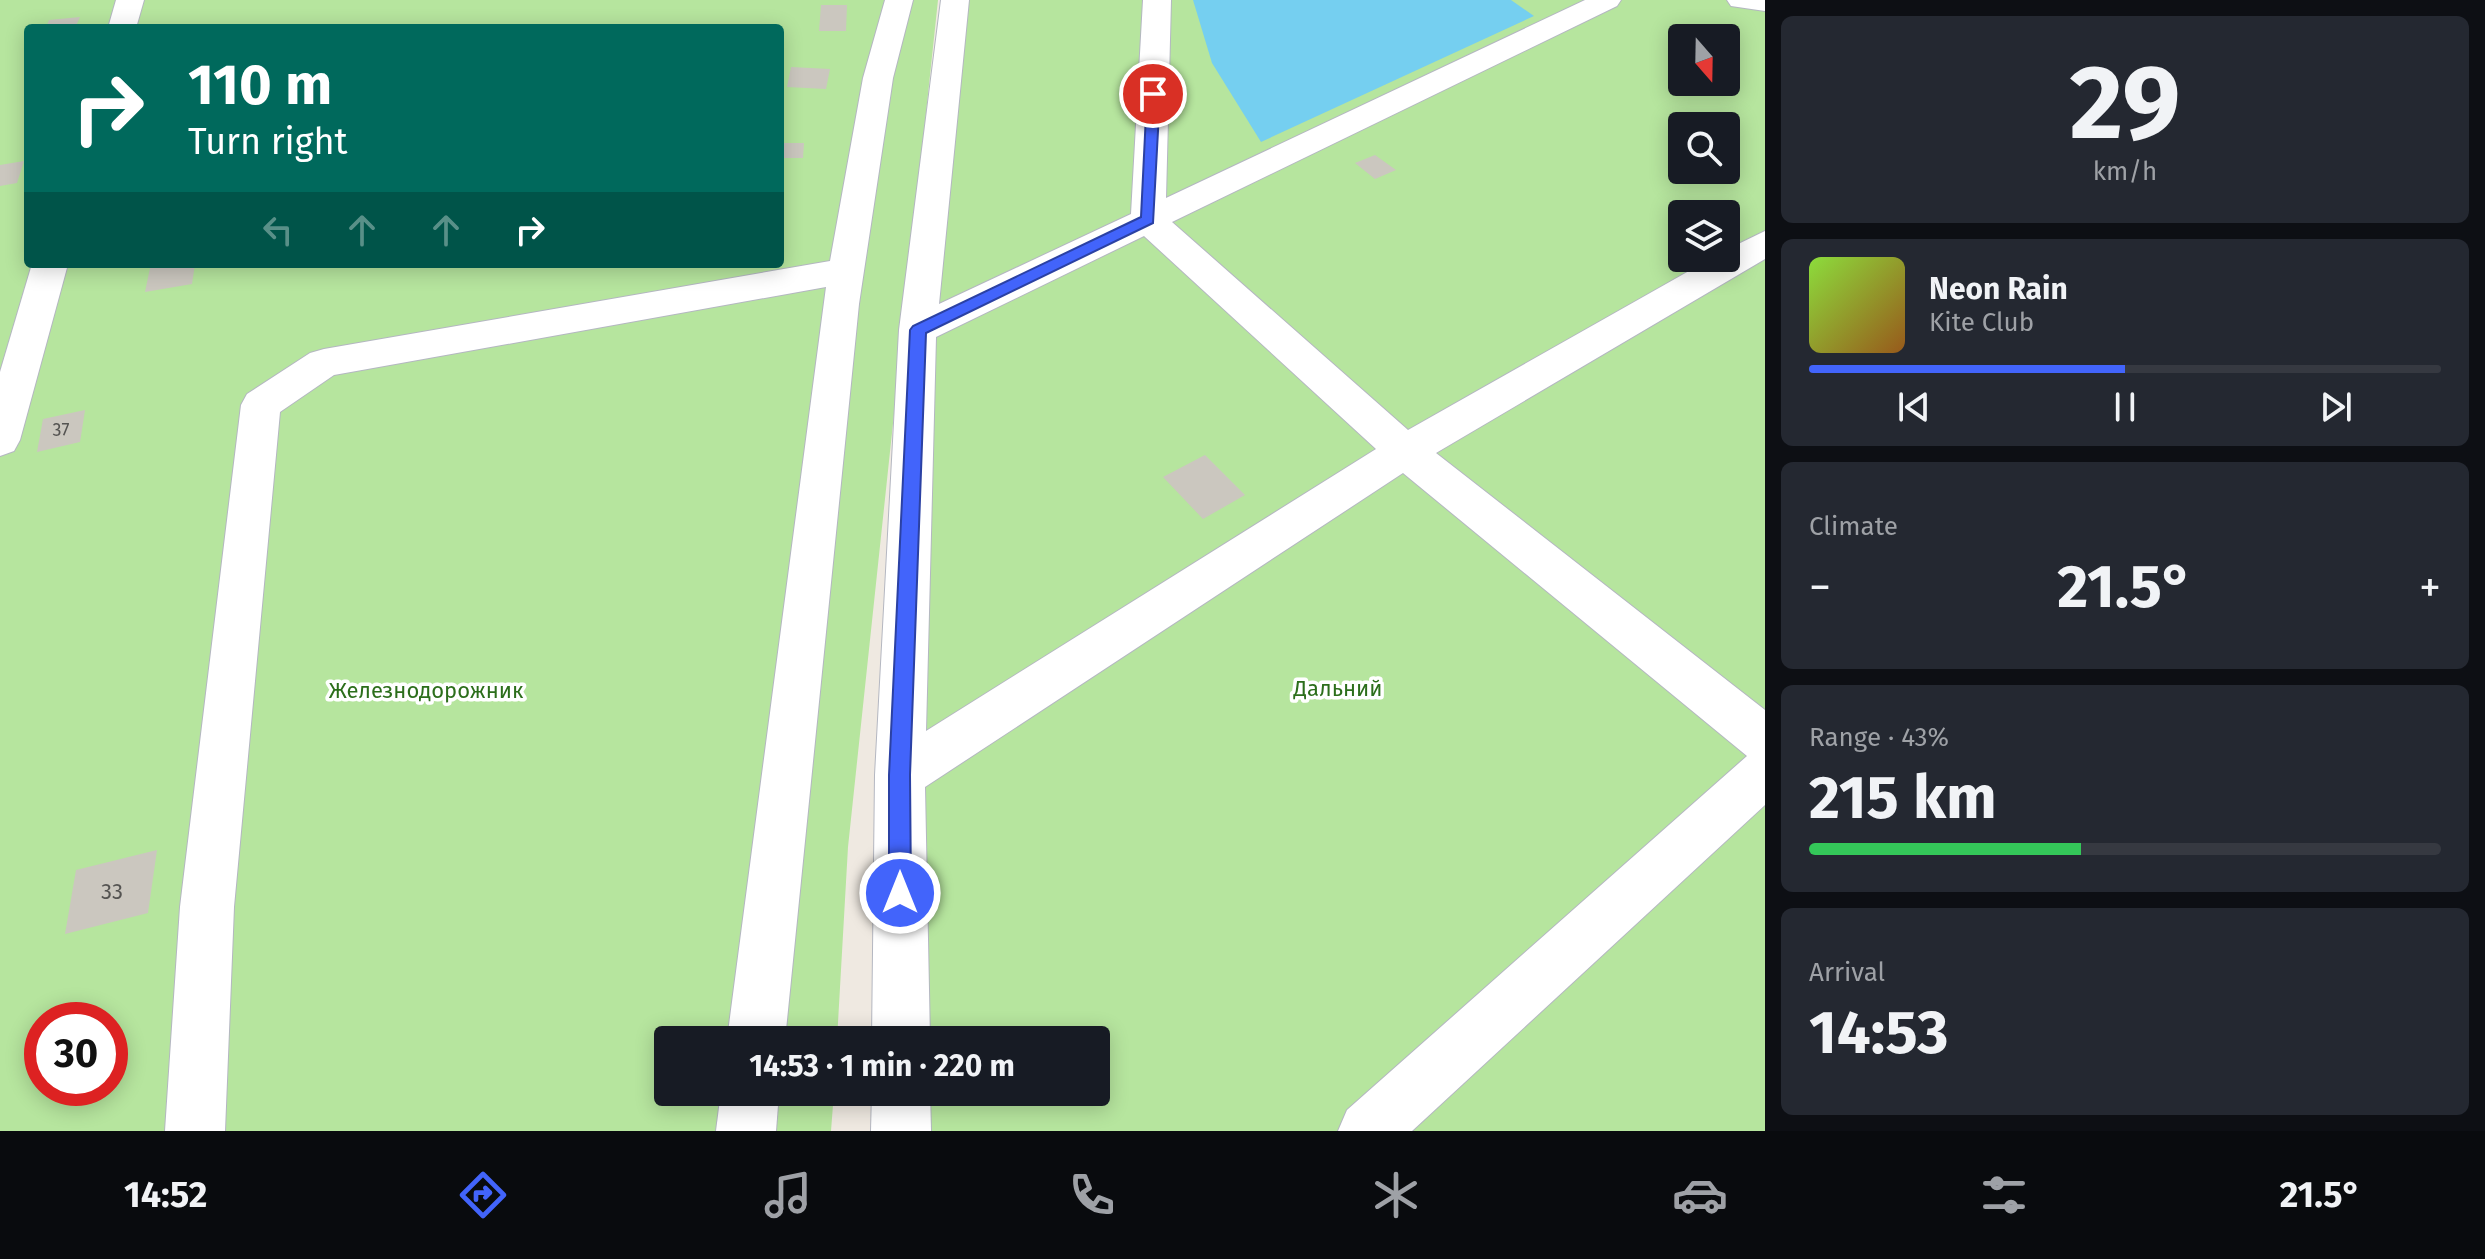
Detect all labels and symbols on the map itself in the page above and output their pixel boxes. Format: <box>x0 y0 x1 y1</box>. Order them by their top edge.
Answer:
north arrow <box>1668 24 1740 96</box>
pin <box>1119 60 1187 128</box>
house number: 37 <box>53 419 69 441</box>
park label: Дальний <box>1293 675 1382 702</box>
park label: Железнодорожник <box>329 677 524 704</box>
position arrow <box>858 851 942 935</box>
house number: 33 <box>101 878 123 905</box>
speed limit sign: 30 <box>24 1002 128 1106</box>

